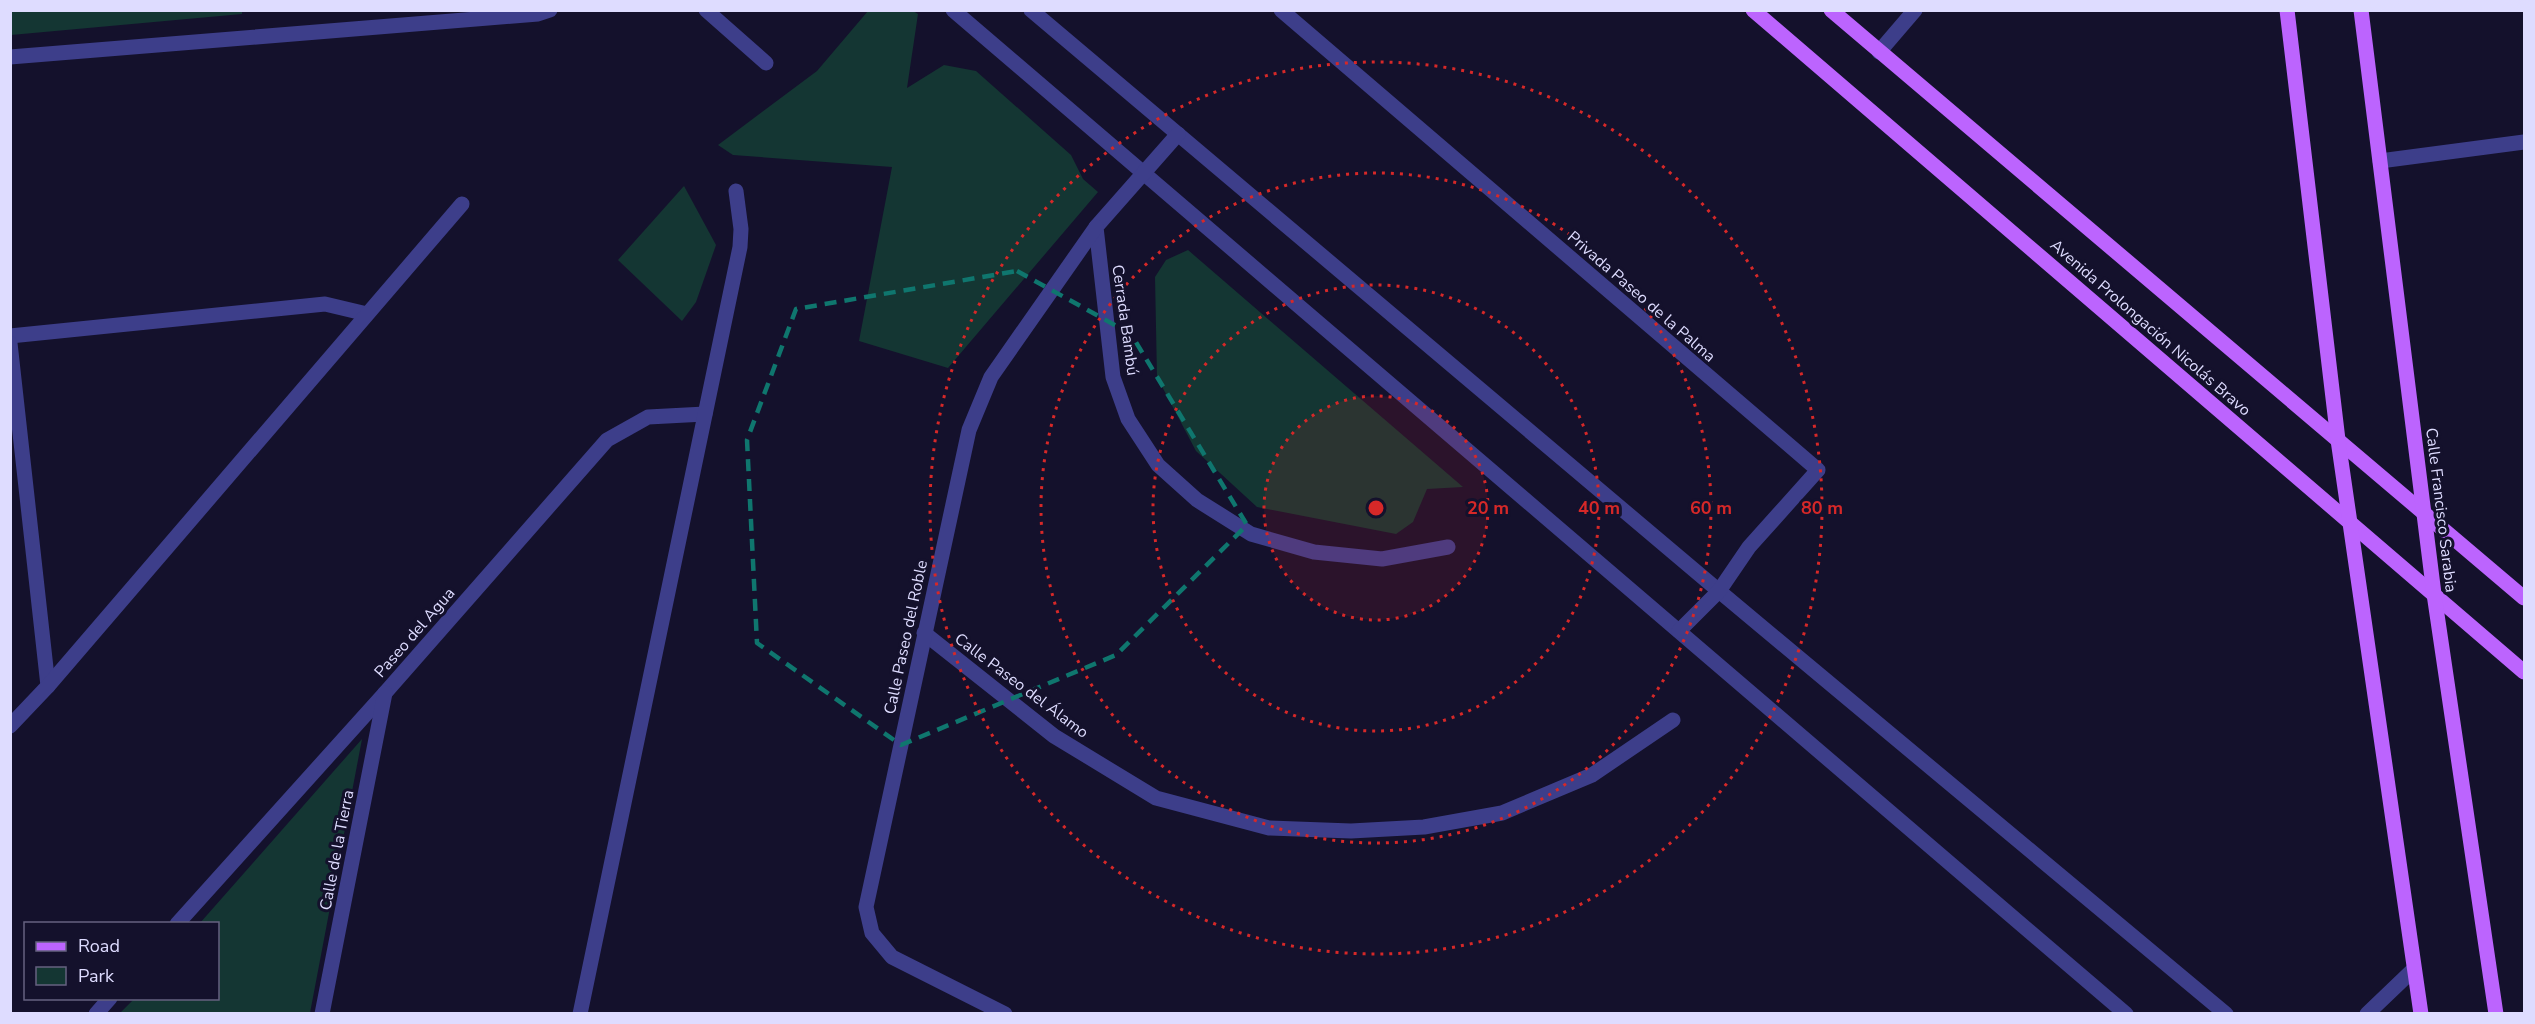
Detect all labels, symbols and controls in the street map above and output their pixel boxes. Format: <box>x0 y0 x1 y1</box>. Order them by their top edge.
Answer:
street label: Privada Paseo de la Palma <box>1563 226 1720 367</box>
street label: Avenida Prolongación Nicolás Bravo <box>2045 234 2256 421</box>
street label: Cerrada Bambú <box>1106 263 1144 377</box>
street label: Calle Francisco Sarabia <box>2420 426 2462 594</box>
text: 20 m <box>1467 496 1509 520</box>
text: 40 m <box>1578 496 1620 520</box>
text: 60 m <box>1690 496 1732 520</box>
text: 80 m <box>1801 496 1843 520</box>
centre of rings <box>1366 498 1386 518</box>
street label: Calle Paseo del Roble <box>879 558 933 716</box>
street label: Paseo del Agua <box>370 583 460 682</box>
street label: Calle Paseo del Álamo <box>950 628 1093 744</box>
street label: Calle de la Tierra <box>315 788 359 912</box>
legend <box>24 922 219 1000</box>
text: Road <box>78 934 120 958</box>
text: Park <box>78 964 115 988</box>

